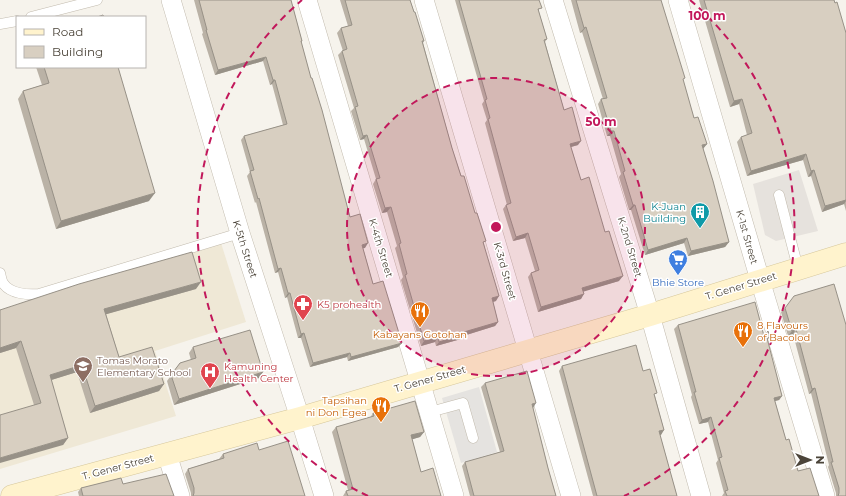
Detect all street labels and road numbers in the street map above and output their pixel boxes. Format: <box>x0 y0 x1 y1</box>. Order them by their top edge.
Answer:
street label: K-1st Street <box>733 208 761 266</box>
street label: K-2nd Street <box>615 215 645 279</box>
street label: K-4th Street <box>366 217 396 279</box>
street label: K-5th Street <box>230 218 260 280</box>
street label: K-3rd Street <box>491 241 519 301</box>
street label: T. Gener Street <box>704 269 778 303</box>
street label: T. Gener Street <box>393 363 467 395</box>
street label: T. Gener Street <box>81 451 155 483</box>

